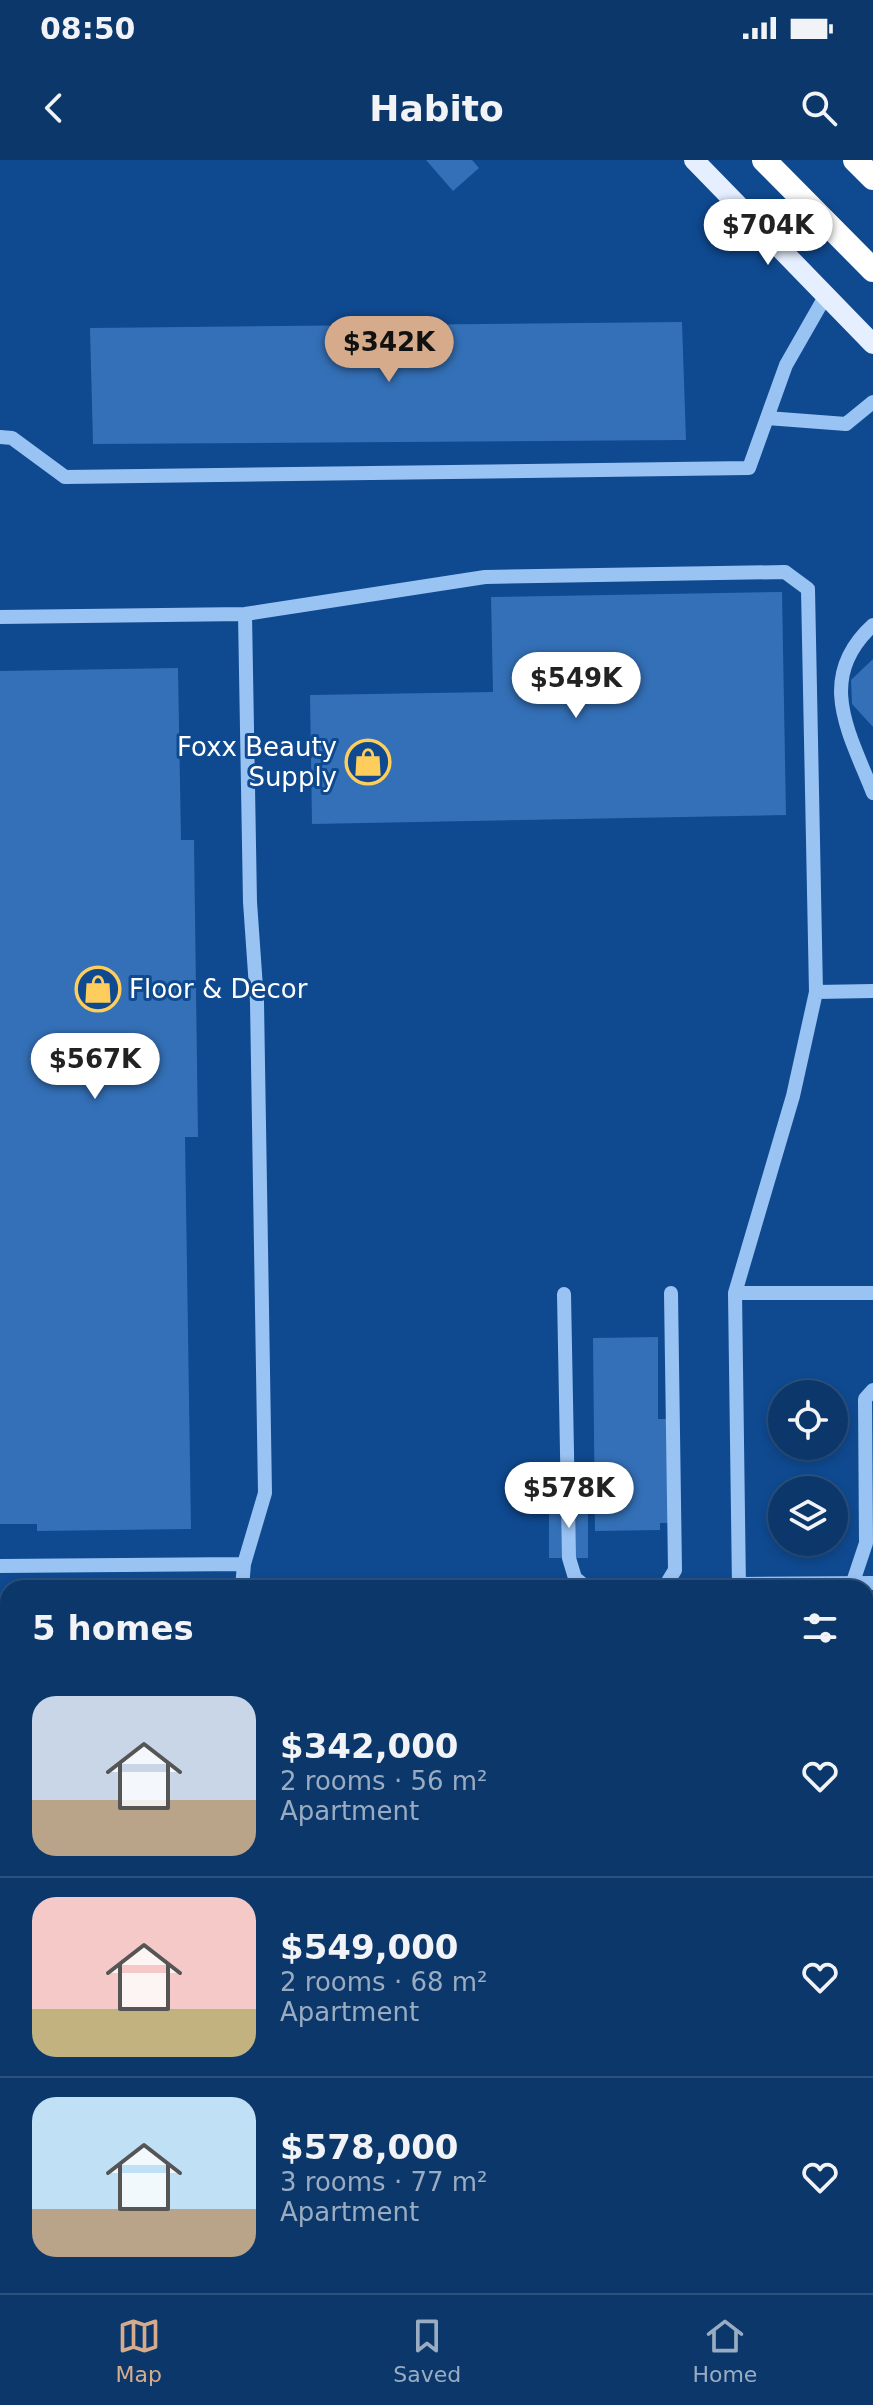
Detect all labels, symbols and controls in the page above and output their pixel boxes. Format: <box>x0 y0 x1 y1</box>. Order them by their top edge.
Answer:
text: 08:50 <box>40 11 136 46</box>
icon: back <box>32 86 76 130</box>
icon: search <box>797 86 841 130</box>
text: Habito <box>369 88 504 129</box>
pin: $704K <box>712 199 824 267</box>
text: $704K <box>722 210 814 240</box>
pin: $342K <box>333 316 445 384</box>
text: $342K <box>343 327 435 357</box>
pin: $549K <box>520 652 632 720</box>
text: $549K <box>530 663 622 693</box>
place label: Foxx Beauty Supply <box>177 732 337 792</box>
shop icon: Foxx Beauty Supply <box>344 738 392 786</box>
shop icon: Floor & Decor <box>74 965 122 1013</box>
place label: Floor & Decor <box>129 974 308 1004</box>
pin: $567K <box>39 1033 151 1101</box>
text: $567K <box>49 1044 141 1074</box>
map controls <box>768 1380 848 1556</box>
button: locate <box>768 1380 848 1460</box>
pin: $578K <box>513 1462 625 1530</box>
text: $578K <box>523 1473 615 1503</box>
button: layers <box>768 1476 848 1556</box>
icon: filters <box>798 1606 842 1650</box>
text: 5 homes <box>32 1608 194 1648</box>
text: $342,000 <box>280 1726 459 1766</box>
icon: home <box>96 1728 192 1824</box>
icon: heart <box>798 1754 842 1798</box>
text: 2 rooms · 56 m² <box>280 1766 488 1796</box>
text: Apartment <box>280 1796 419 1826</box>
text: $549,000 <box>280 1927 459 1967</box>
icon: home <box>96 1929 192 2025</box>
icon: heart <box>798 1955 842 1999</box>
text: 2 rooms · 68 m² <box>280 1967 488 1997</box>
text: Apartment <box>280 1997 419 2027</box>
text: $578,000 <box>280 2127 459 2167</box>
icon: home <box>96 2129 192 2225</box>
icon: heart <box>798 2155 842 2199</box>
text: 3 rooms · 77 m² <box>280 2167 488 2197</box>
text: Apartment <box>280 2197 419 2227</box>
tab: Map <box>116 2314 162 2387</box>
tab: Saved <box>393 2314 461 2387</box>
tab: Home <box>692 2314 757 2387</box>

